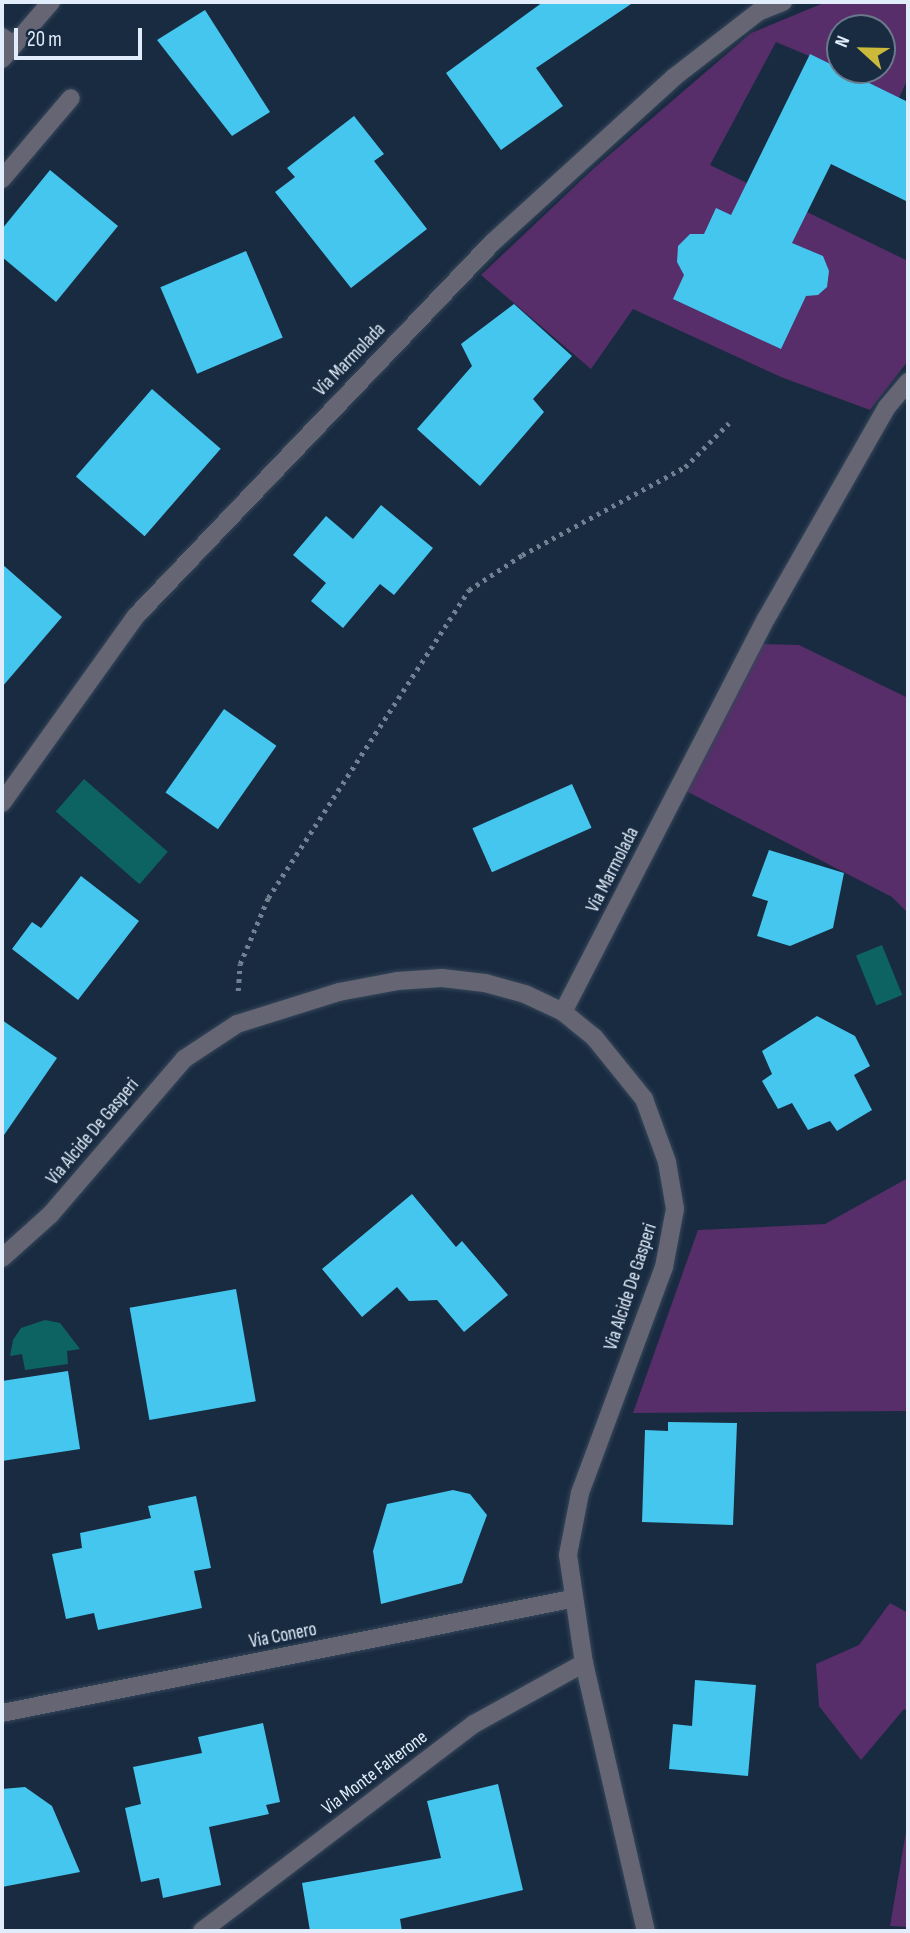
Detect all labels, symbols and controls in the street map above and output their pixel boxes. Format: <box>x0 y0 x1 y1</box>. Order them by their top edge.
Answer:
scale bar <box>18 14 145 58</box>
north arrow <box>826 14 896 84</box>
text: 20 m <box>27 27 62 52</box>
text: N <box>830 33 855 51</box>
street label: Via Marmolada <box>310 319 390 401</box>
street label: Via Marmolada <box>582 824 644 916</box>
street label: Via Alcide De Gasperi <box>42 1074 144 1190</box>
street label: Via Alcide De Gasperi <box>600 1221 662 1353</box>
street label: Via Conero <box>247 1618 319 1654</box>
street label: Via Monte Falterone <box>318 1726 432 1820</box>

